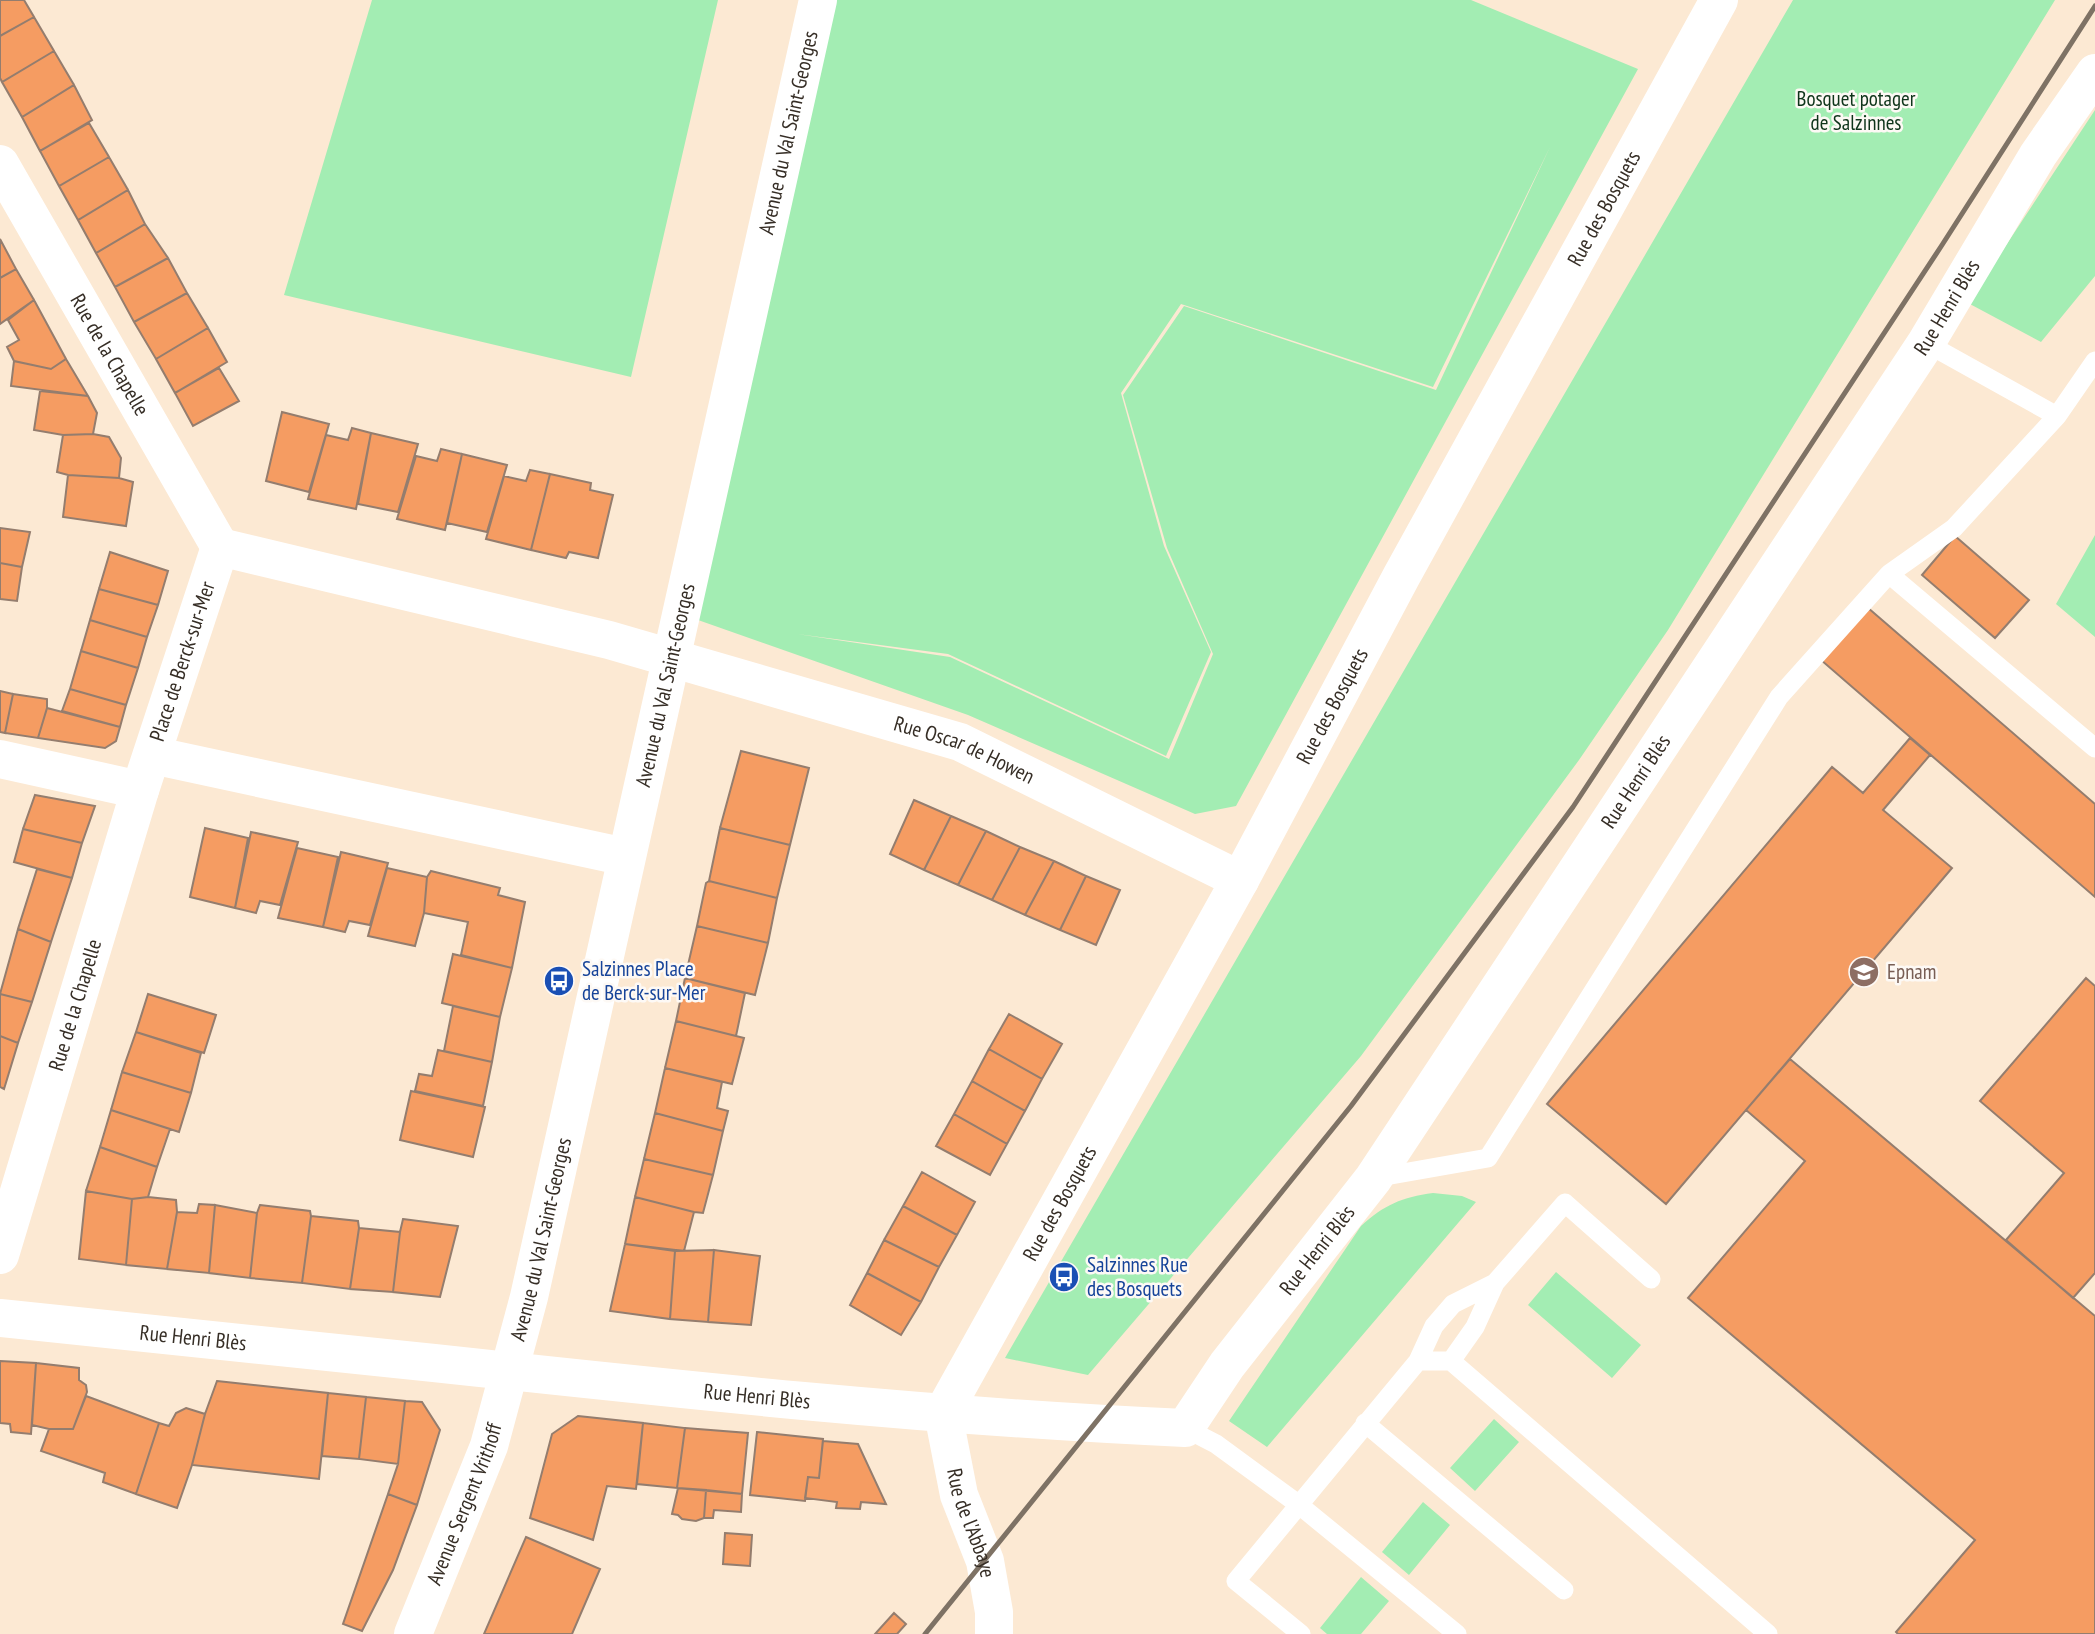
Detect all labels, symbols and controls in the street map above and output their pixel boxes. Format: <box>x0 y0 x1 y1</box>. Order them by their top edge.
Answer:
street label: Avenue du Val Saint-Georges <box>752 28 824 237</box>
park label: Bosquet potager de Salzinnes <box>1796 85 1916 136</box>
street label: Rue des Bosquets <box>1561 146 1646 271</box>
street label: Rue Henri Blès <box>1908 254 1986 360</box>
street label: Rue de la Chapelle <box>64 289 156 420</box>
street label: Place de Berck-sur-Mer <box>143 578 221 745</box>
street label: Avenue du Val Saint-Georges <box>629 581 701 789</box>
street label: Rue des Bosquets <box>1290 643 1374 769</box>
street label: Rue Oscar de Howen <box>891 709 1039 790</box>
street label: Rue Henri Blès <box>1595 729 1676 833</box>
street label: Rue de la Chapelle <box>42 936 107 1074</box>
place label: Salzinnes Place de Berck-sur-Mer <box>582 955 706 1006</box>
school or university icon: Epnam <box>1847 955 1881 989</box>
place label: Epnam <box>1887 958 1936 985</box>
bus stop icon: Salzinnes Place de Berck-sur-Mer <box>542 964 576 998</box>
street label: Avenue du Val Saint-Georges <box>504 1135 577 1344</box>
street label: Rue des Bosquets <box>1017 1141 1102 1265</box>
street label: Rue Henri Blès <box>1273 1199 1360 1300</box>
place label: Salzinnes Rue des Bosquets <box>1087 1251 1188 1302</box>
bus stop icon: Salzinnes Rue des Bosquets <box>1047 1260 1081 1294</box>
street label: Rue Henri Blès <box>138 1319 248 1356</box>
street label: Rue Henri Blès <box>702 1377 811 1415</box>
street label: Avenue Sergent Vrithoff <box>420 1419 508 1589</box>
street label: Rue de l'Abbaye <box>941 1466 1002 1580</box>

